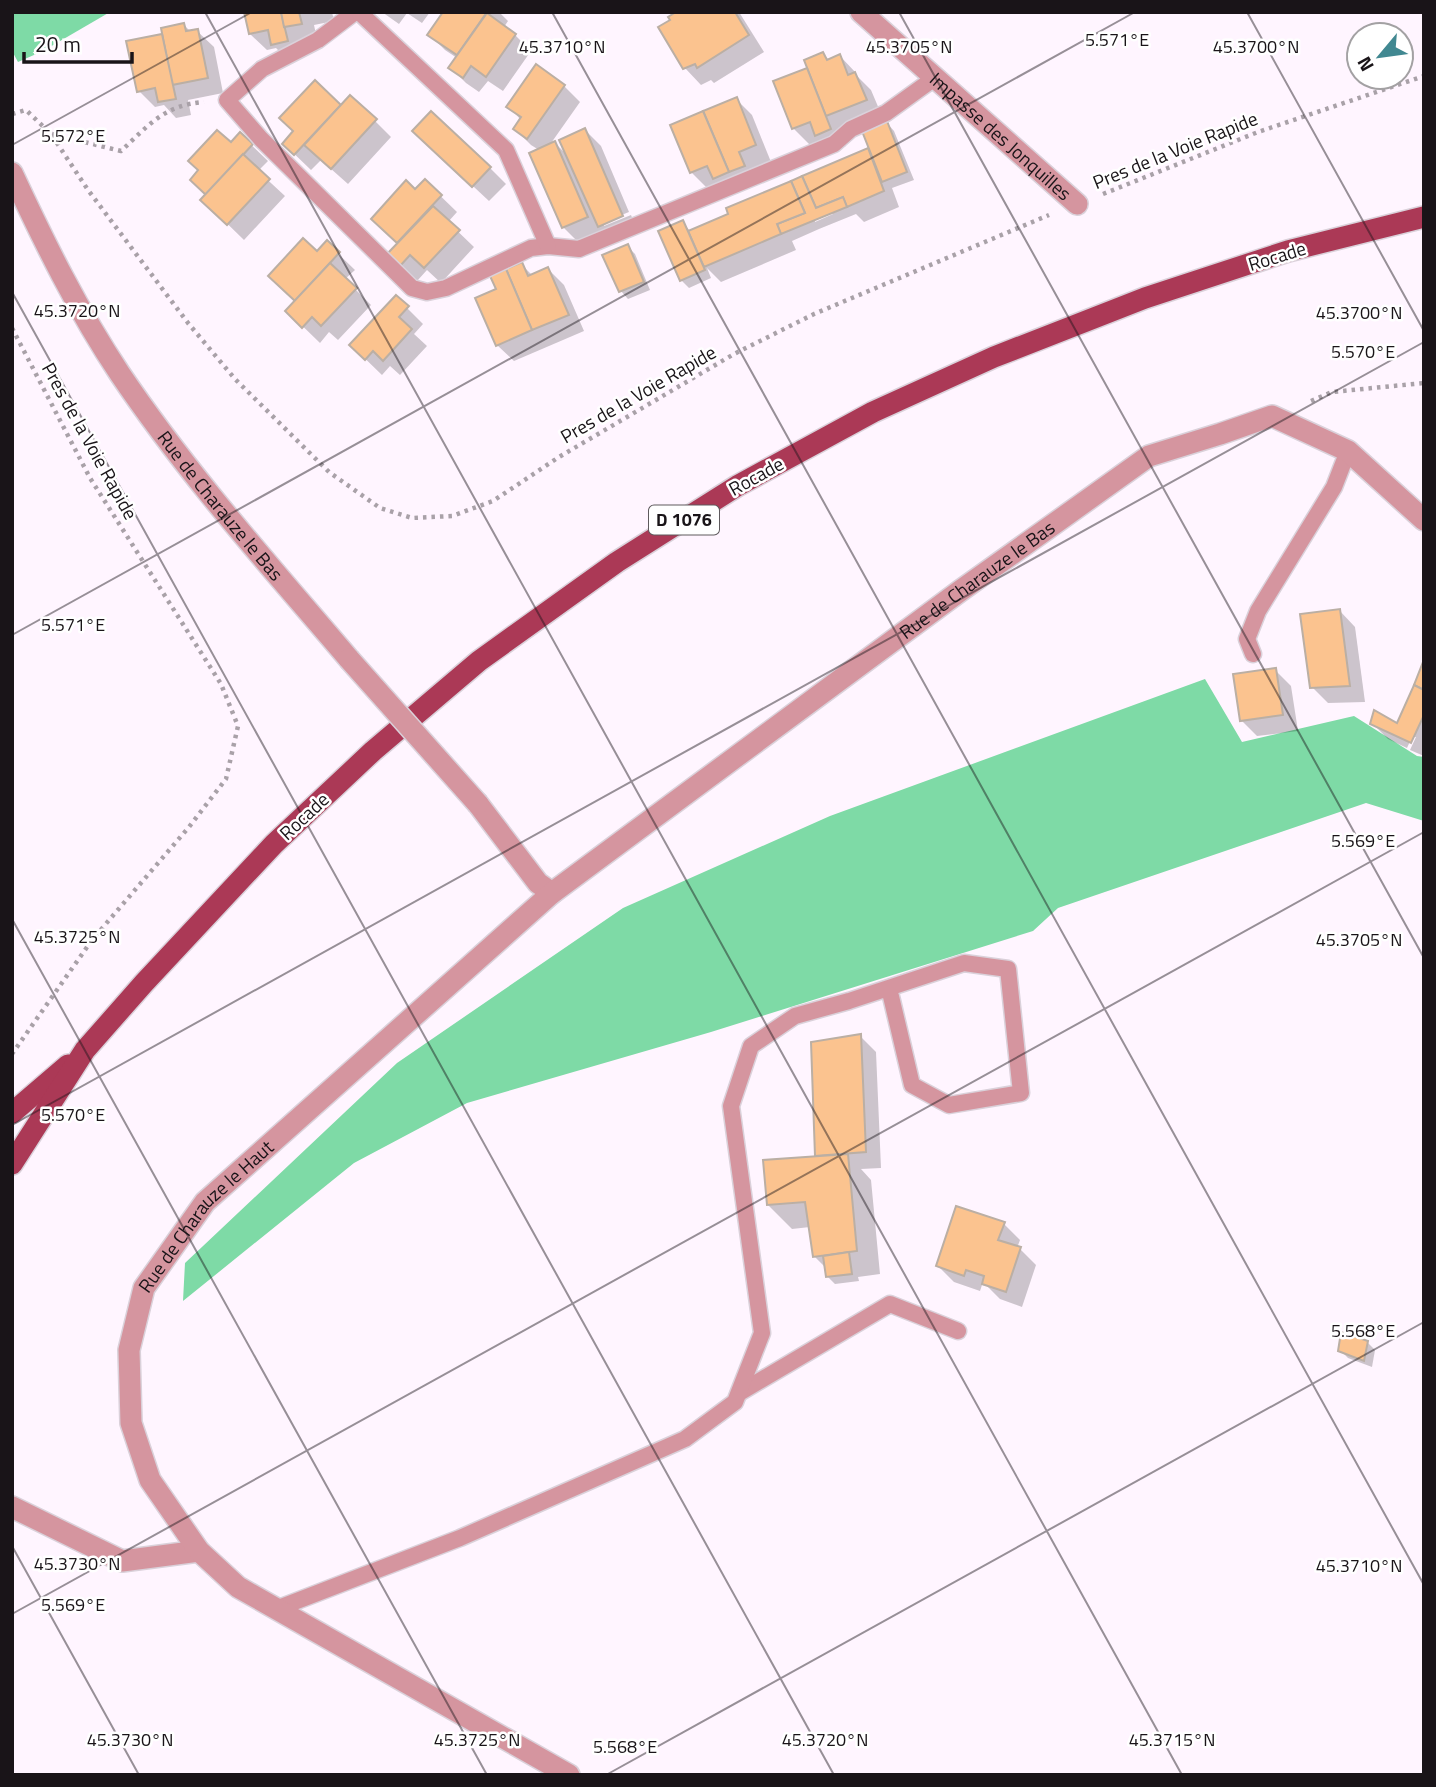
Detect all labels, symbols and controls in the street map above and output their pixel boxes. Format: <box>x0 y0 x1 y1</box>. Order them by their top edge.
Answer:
scale bar <box>24 21 133 65</box>
north arrow <box>1345 21 1415 91</box>
text: 5.571°E <box>1085 26 1149 53</box>
text: 20 m <box>35 28 81 60</box>
text: 45.3710°N <box>519 33 605 60</box>
text: 45.3705°N <box>866 33 952 60</box>
text: 45.3700°N <box>1213 33 1299 60</box>
text: N <box>1349 52 1381 77</box>
street label: Impasse des Jonquilles <box>924 65 1079 207</box>
street label: Pres de la Voie Rapide <box>1088 103 1262 196</box>
text: 5.572°E <box>41 122 105 149</box>
street label: Rocade <box>1244 233 1309 278</box>
text: 45.3720°N <box>34 297 120 324</box>
text: 45.3700°N <box>1316 299 1402 326</box>
street label: Pres de la Voie Rapide <box>554 337 721 450</box>
text: 5.570°E <box>1331 338 1395 365</box>
street label: Pres de la Voie Rapide <box>35 357 146 525</box>
street label: Rue de Charauze le Bas <box>151 424 291 587</box>
street label: Rocade <box>723 449 789 503</box>
road number: D 1076 <box>649 506 719 534</box>
street label: Rue de Charauze le Bas <box>893 513 1061 646</box>
text: 5.571°E <box>41 611 105 638</box>
street label: Rocade <box>272 785 335 846</box>
text: 5.569°E <box>1331 827 1395 854</box>
text: 45.3725°N <box>34 923 120 950</box>
text: 45.3705°N <box>1316 926 1402 953</box>
text: 5.570°E <box>41 1101 105 1128</box>
street label: Rue de Charauze le Haut <box>130 1132 280 1298</box>
text: 5.568°E <box>1331 1317 1395 1344</box>
text: 45.3730°N <box>34 1550 120 1577</box>
text: 45.3710°N <box>1316 1552 1402 1579</box>
text: 5.569°E <box>41 1591 105 1618</box>
text: 45.3730°N <box>87 1726 173 1753</box>
text: 45.3725°N <box>434 1726 520 1753</box>
text: 45.3720°N <box>782 1726 868 1753</box>
text: 45.3715°N <box>1129 1726 1215 1753</box>
text: 5.568°E <box>593 1733 657 1760</box>

